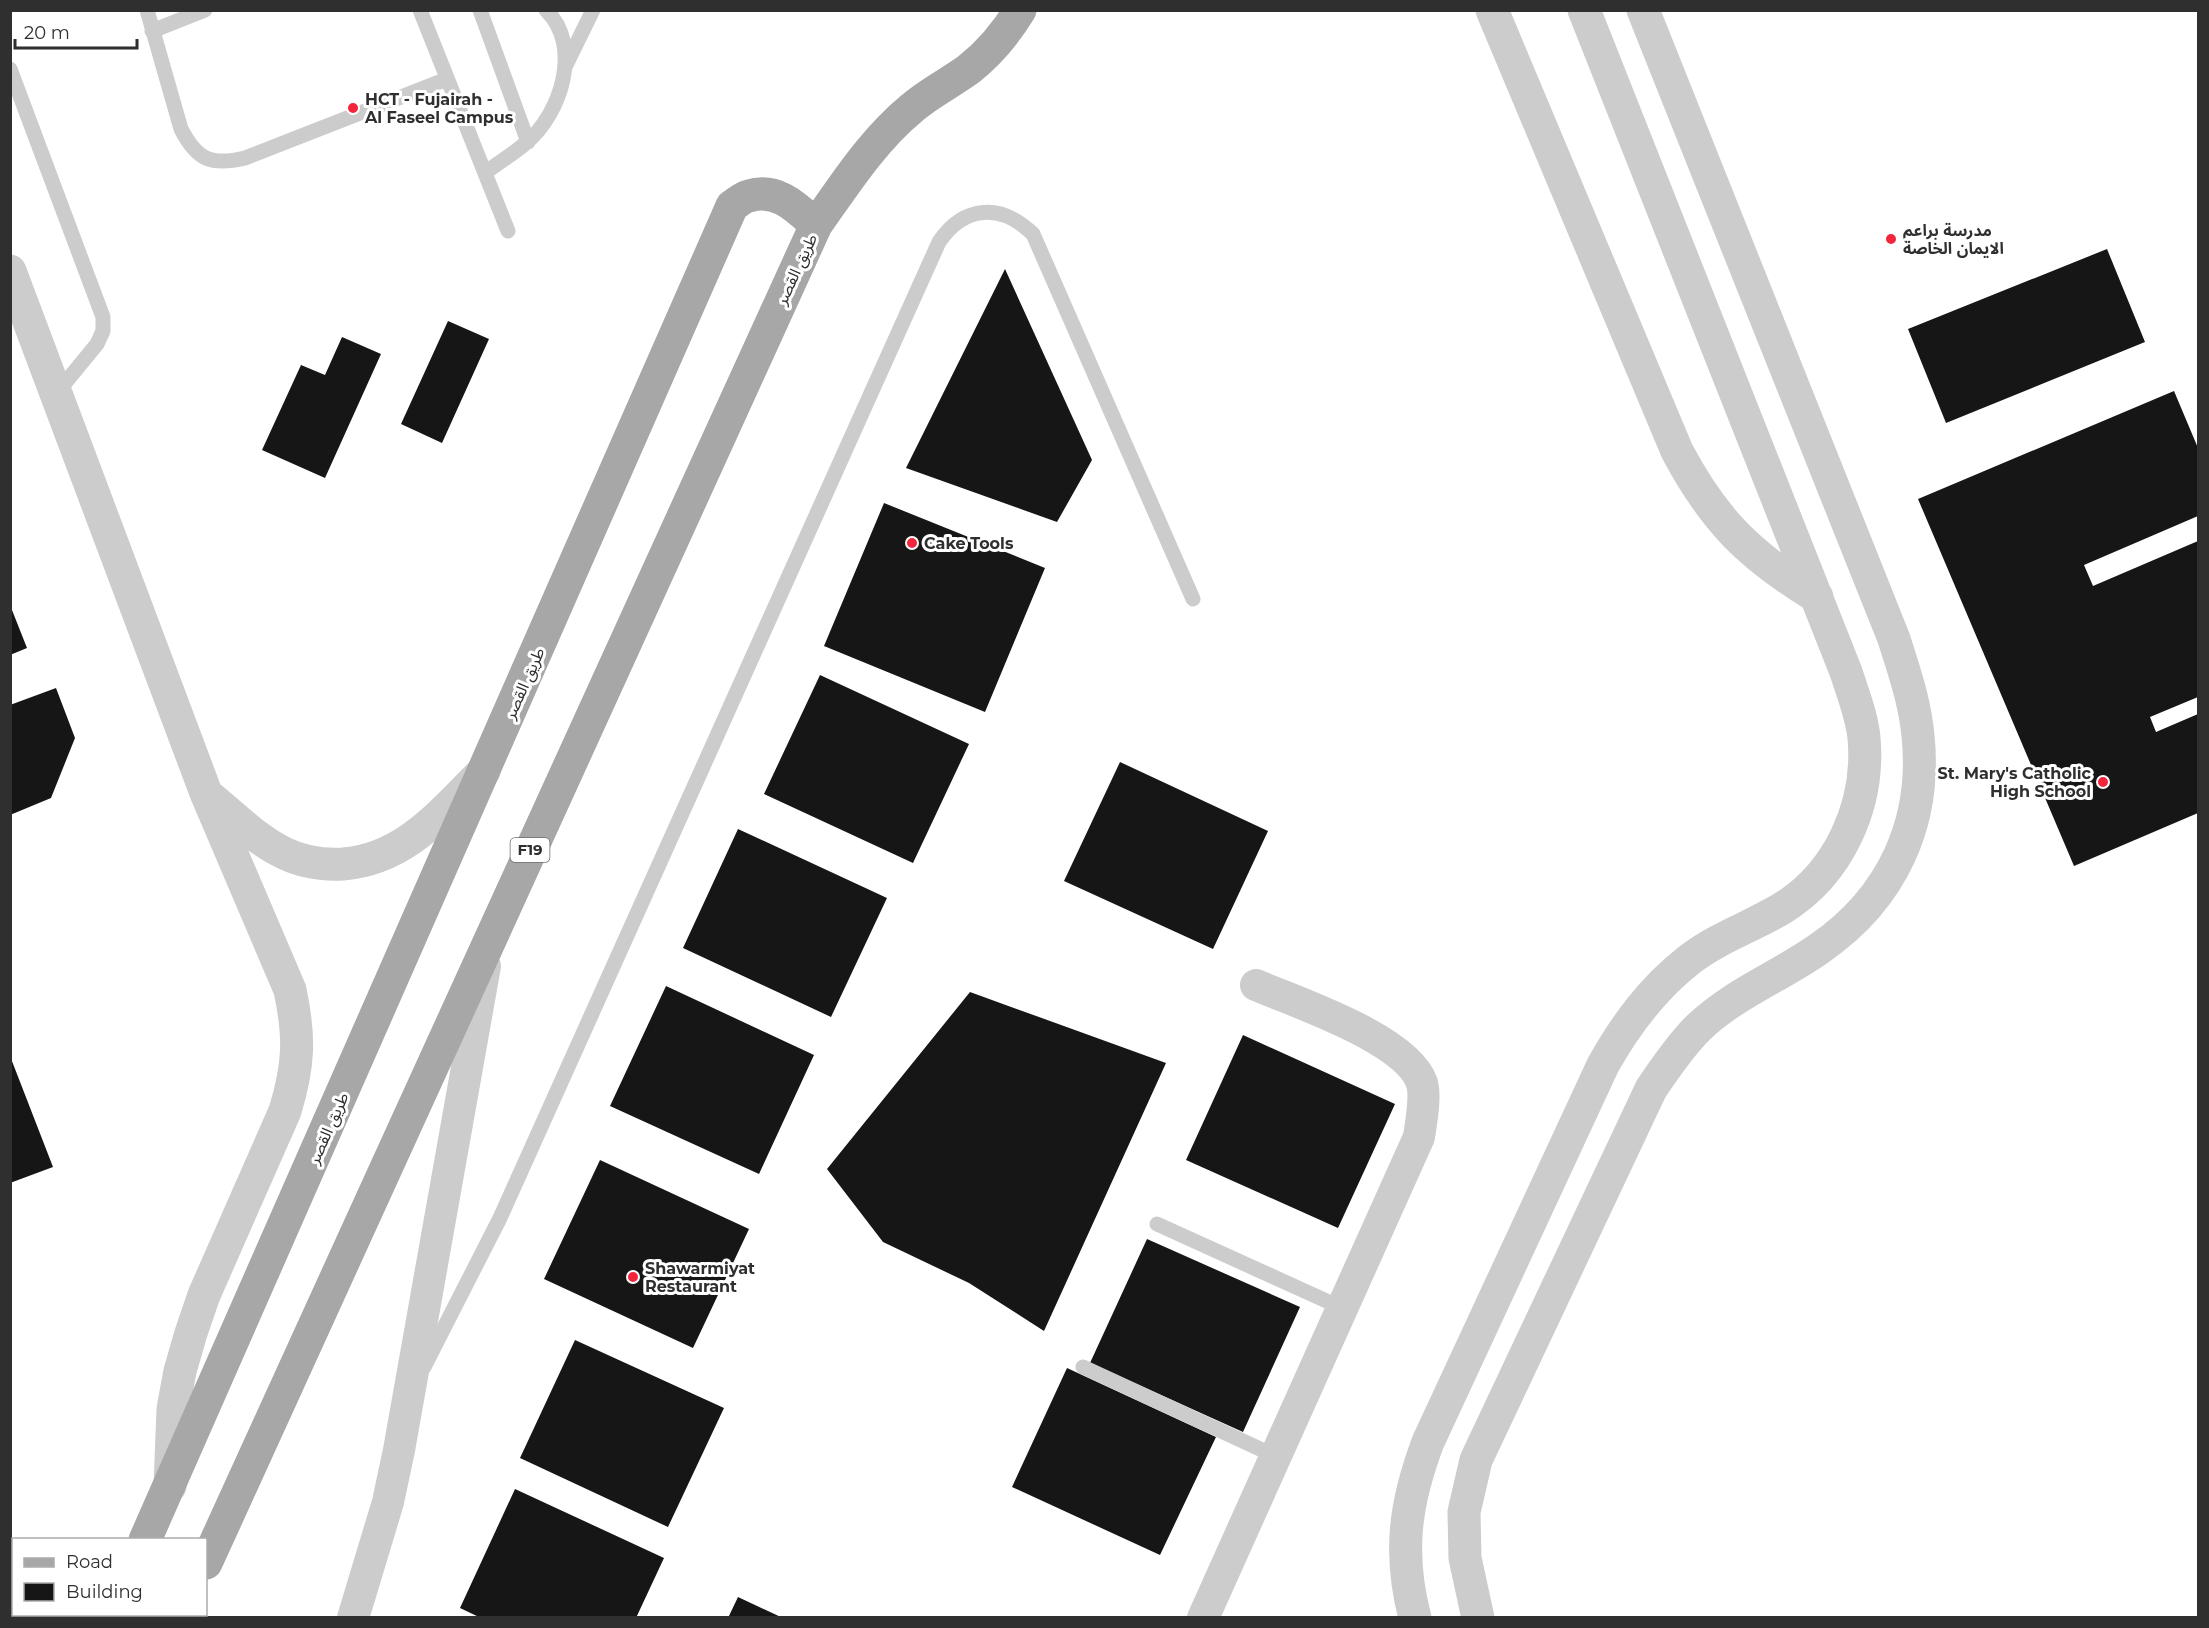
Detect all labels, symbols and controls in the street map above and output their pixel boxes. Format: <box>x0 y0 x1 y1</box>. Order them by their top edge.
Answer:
scale bar <box>15 12 136 50</box>
text: 20 m <box>24 22 70 44</box>
place label: HCT - Fujairah - Al Faseel Campus <box>364 90 514 127</box>
marker: HCT - Fujairah - Al Faseel Campus <box>346 101 360 115</box>
place label: مدرسة براعم الايمان الخاصة <box>1903 221 2004 258</box>
street label: طريق القصر <box>771 231 822 309</box>
marker: مدرسة براعم الايمان الخاصة <box>1884 232 1898 246</box>
place label: Cake Tools <box>924 534 1014 553</box>
marker: Cake Tools <box>905 536 919 550</box>
street label: طريق القصر <box>500 644 550 723</box>
place label: St. Mary's Catholic High School <box>1938 764 2092 801</box>
marker: St. Mary's Catholic High School <box>2096 775 2110 789</box>
road number: F19 <box>510 838 550 862</box>
street label: طريق القصر <box>304 1089 354 1168</box>
place label: Shawarmiyat Restaurant <box>645 1259 755 1296</box>
marker: Shawarmiyat Restaurant <box>626 1270 640 1284</box>
legend <box>12 1538 207 1616</box>
text: Road <box>66 1551 113 1573</box>
text: Building <box>66 1581 143 1603</box>

